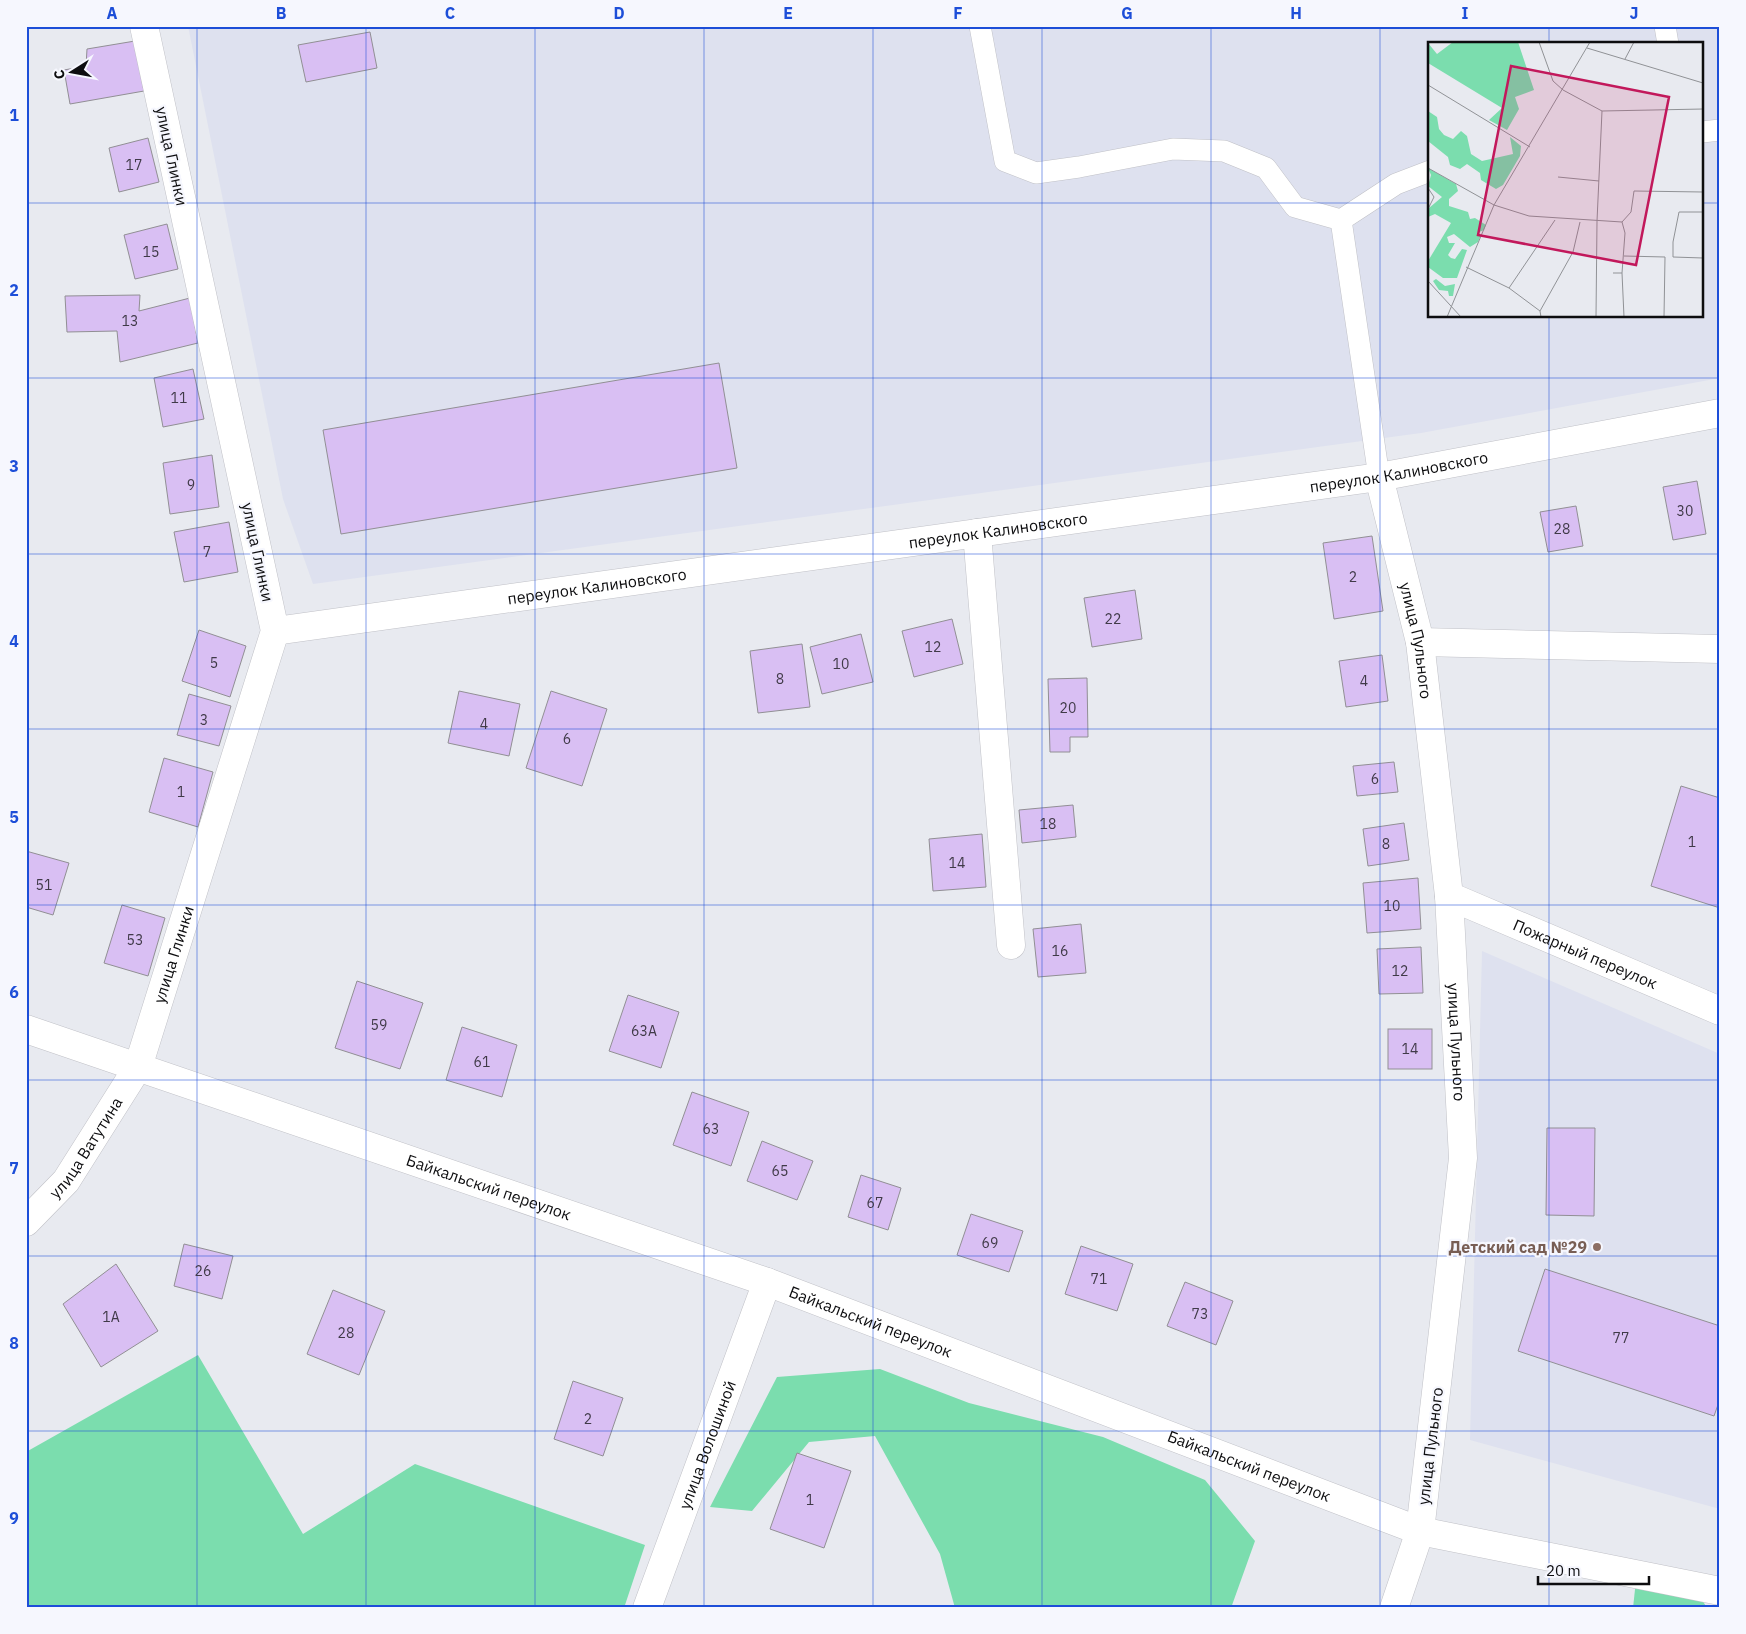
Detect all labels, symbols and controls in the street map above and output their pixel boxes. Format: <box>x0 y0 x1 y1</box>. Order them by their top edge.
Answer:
text: A <box>107 3 118 23</box>
text: B <box>276 3 287 23</box>
text: C <box>445 3 455 23</box>
text: D <box>613 3 625 23</box>
text: E <box>783 3 793 23</box>
text: F <box>953 3 963 23</box>
text: G <box>1121 3 1133 23</box>
text: H <box>1290 3 1302 23</box>
text: I <box>1462 3 1469 23</box>
text: J <box>1630 3 1638 23</box>
inset map <box>1428 42 1704 318</box>
north arrow <box>48 48 98 98</box>
text: С <box>50 68 69 81</box>
text: 1 <box>9 105 19 125</box>
street label: улица Глинки <box>152 105 192 207</box>
house number: 17 <box>126 156 142 174</box>
house number: 15 <box>143 243 159 261</box>
text: 2 <box>9 280 19 300</box>
house number: 13 <box>122 312 138 330</box>
house number: 11 <box>171 389 187 407</box>
street label: переулок Калиновского <box>1308 447 1490 497</box>
text: 3 <box>9 456 19 476</box>
house number: 9 <box>187 476 195 494</box>
street label: улица Глинки <box>238 501 278 603</box>
house number: 30 <box>1677 502 1693 520</box>
street label: переулок Калиновского <box>907 508 1089 553</box>
house number: 28 <box>1554 520 1570 538</box>
house number: 7 <box>203 543 211 561</box>
street label: переулок Калиновского <box>506 564 688 608</box>
house number: 2 <box>1349 568 1357 586</box>
street label: улица Пульного <box>1396 580 1436 700</box>
house number: 22 <box>1105 610 1121 628</box>
text: 4 <box>9 631 19 651</box>
house number: 12 <box>925 638 941 656</box>
house number: 5 <box>210 654 218 672</box>
house number: 10 <box>833 655 849 673</box>
house number: 8 <box>776 670 784 688</box>
house number: 4 <box>1360 672 1368 690</box>
house number: 20 <box>1060 699 1076 717</box>
house number: 3 <box>200 711 208 729</box>
house number: 4 <box>480 715 488 733</box>
house number: 6 <box>563 730 571 748</box>
house number: 6 <box>1371 770 1379 788</box>
house number: 1 <box>177 783 185 801</box>
text: 5 <box>9 807 19 827</box>
house number: 18 <box>1040 815 1056 833</box>
house number: 1 <box>1688 833 1696 851</box>
house number: 8 <box>1382 835 1390 853</box>
house number: 14 <box>949 854 965 872</box>
house number: 51 <box>36 876 52 894</box>
house number: 10 <box>1384 897 1400 915</box>
street label: улица Глинки <box>149 903 198 1006</box>
street label: Пожарный переулок <box>1510 914 1660 993</box>
house number: 53 <box>127 931 143 949</box>
house number: 16 <box>1052 942 1068 960</box>
house number: 12 <box>1392 962 1408 980</box>
text: 6 <box>9 982 19 1002</box>
street label: улица Пульного <box>1444 982 1470 1102</box>
house number: 59 <box>371 1016 387 1034</box>
house number: 63А <box>631 1022 657 1040</box>
house number: 14 <box>1402 1040 1418 1058</box>
house number: 61 <box>474 1053 490 1071</box>
street label: улица Ватутина <box>45 1093 127 1202</box>
house number: 63 <box>703 1120 719 1138</box>
street label: Байкальский переулок <box>404 1150 574 1224</box>
text: 7 <box>9 1158 19 1178</box>
house number: 65 <box>772 1162 788 1180</box>
house number: 67 <box>867 1194 883 1212</box>
house number: 69 <box>982 1234 998 1252</box>
place label: Детский сад №29 <box>1448 1237 1587 1257</box>
marker: Детский сад №29 <box>1591 1241 1603 1253</box>
house number: 26 <box>195 1262 211 1280</box>
house number: 71 <box>1091 1270 1107 1288</box>
street label: Байкальский переулок <box>786 1281 955 1362</box>
house number: 73 <box>1192 1305 1208 1323</box>
house number: 1А <box>102 1308 120 1326</box>
house number: 28 <box>338 1324 354 1342</box>
house number: 77 <box>1613 1329 1629 1347</box>
text: 8 <box>9 1333 19 1353</box>
street label: улица Волошиной <box>674 1378 740 1512</box>
street label: улица Пульного <box>1413 1386 1447 1506</box>
house number: 2 <box>584 1410 592 1428</box>
street label: Байкальский переулок <box>1165 1426 1334 1506</box>
house number: 1 <box>806 1491 814 1509</box>
text: 9 <box>9 1508 19 1528</box>
scale bar <box>1538 1554 1650 1586</box>
text: 20 m <box>1546 1561 1581 1580</box>

